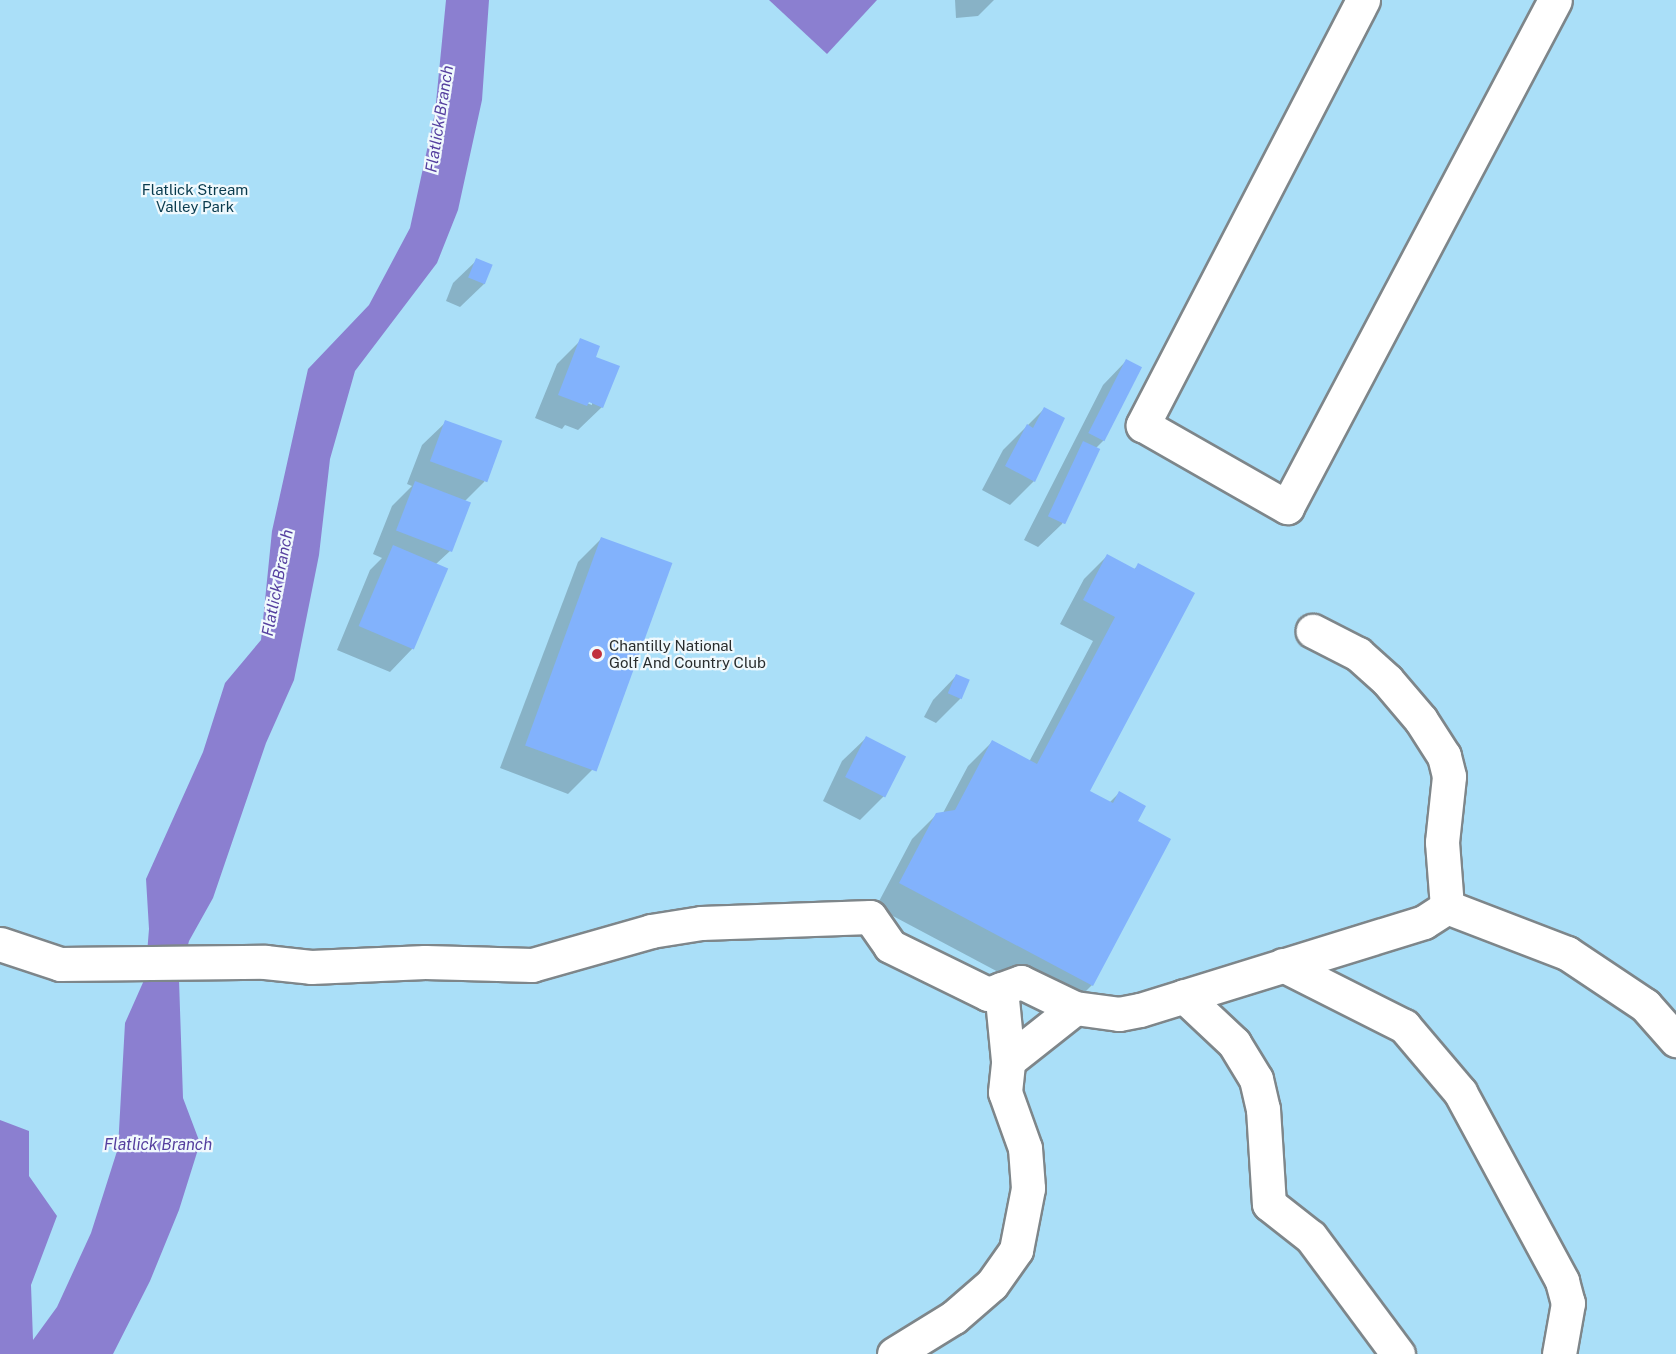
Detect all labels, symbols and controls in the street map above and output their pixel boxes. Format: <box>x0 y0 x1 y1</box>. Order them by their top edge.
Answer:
water label: Flatlick Branch <box>422 64 458 174</box>
park label: Flatlick Stream Valley Park <box>142 180 248 215</box>
water label: Flatlick Branch <box>258 528 298 638</box>
place label: Chantilly National Golf And Country Club <box>609 636 766 671</box>
marker: Chantilly National Golf And Country Club <box>590 647 604 661</box>
water label: Flatlick Branch <box>104 1135 212 1155</box>

